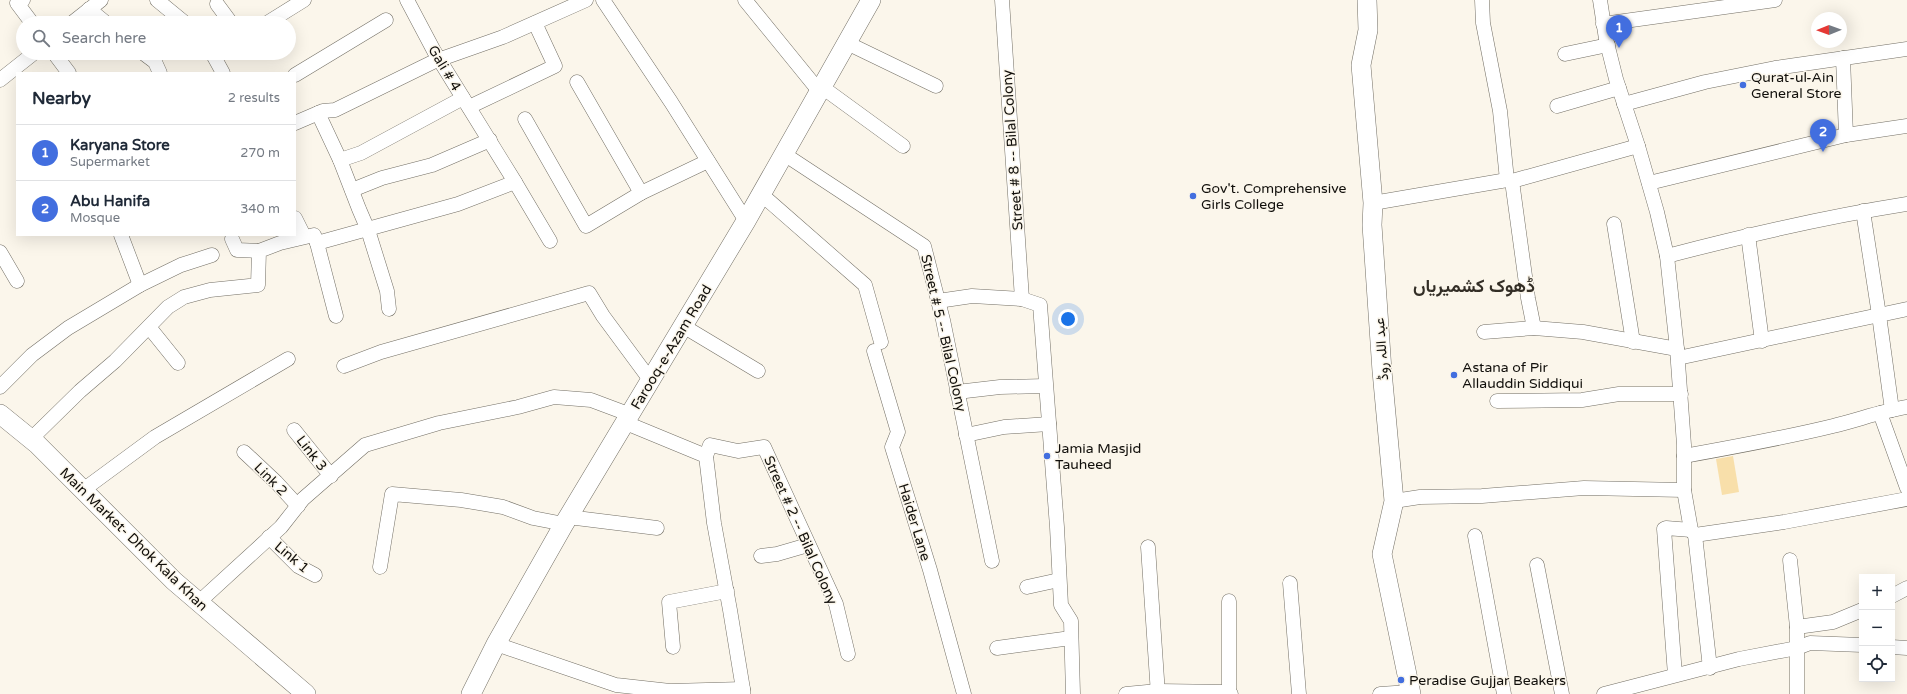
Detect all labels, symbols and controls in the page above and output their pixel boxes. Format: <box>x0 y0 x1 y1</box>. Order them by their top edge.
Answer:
north arrow <box>1811 12 1847 48</box>
pin: 1 <box>1606 15 1632 48</box>
search box <box>16 16 296 60</box>
icon: search <box>30 27 52 49</box>
text: Search here <box>62 29 146 47</box>
street label: Gali # 4 <box>424 42 465 94</box>
street label: Street # 8 -- Bilal Colony <box>998 69 1027 231</box>
place label: Qurat-ul-Ain General Store <box>1751 69 1842 102</box>
marker: Qurat-ul-Ain General Store <box>1738 80 1748 90</box>
text: Nearby <box>32 88 91 109</box>
text: 2 results <box>228 90 280 106</box>
pin: 2 <box>1810 119 1836 152</box>
text: Karyana Store <box>70 136 170 154</box>
text: 1 <box>41 145 49 161</box>
text: 270 m <box>240 145 280 161</box>
text: Supermarket <box>70 154 150 170</box>
place label: Gov't. Comprehensive Girls College <box>1201 180 1346 213</box>
marker: Gov't. Comprehensive Girls College <box>1188 191 1198 201</box>
text: Abu Hanifa <box>70 192 150 210</box>
text: 2 <box>41 201 49 217</box>
text: 340 m <box>240 201 280 217</box>
text: Mosque <box>70 210 120 226</box>
street label: Street # 5 -- Bilal Colony <box>917 253 970 414</box>
district label: ڈھوک کشمیریاں <box>1413 275 1535 297</box>
street label: Farooq-e-Azam Road <box>627 282 715 413</box>
your location <box>1058 309 1078 329</box>
street label: عبد اللہ روڈ <box>1371 317 1392 381</box>
place label: Astana of Pir Allauddin Siddiqui <box>1462 359 1583 392</box>
marker: Astana of Pir Allauddin Siddiqui <box>1449 370 1459 380</box>
street label: Link 3 <box>293 432 331 474</box>
place label: Jamia Masjid Tauheed <box>1055 440 1141 473</box>
marker: Jamia Masjid Tauheed <box>1042 451 1052 461</box>
street label: Street # 2 -- Bilal Colony <box>760 453 841 608</box>
street label: Link 2 <box>250 459 291 500</box>
street label: Main Market- Dhok Kala Khan <box>56 464 211 615</box>
street label: Haider Lane <box>895 481 934 563</box>
street label: Link 1 <box>271 538 313 577</box>
map controls <box>1859 574 1895 682</box>
button: + <box>1859 574 1895 610</box>
button: − <box>1859 610 1895 646</box>
button: locate <box>1859 646 1895 682</box>
place label: Peradise Gujjar Beakers <box>1409 672 1566 689</box>
marker: Peradise Gujjar Beakers <box>1396 675 1406 685</box>

